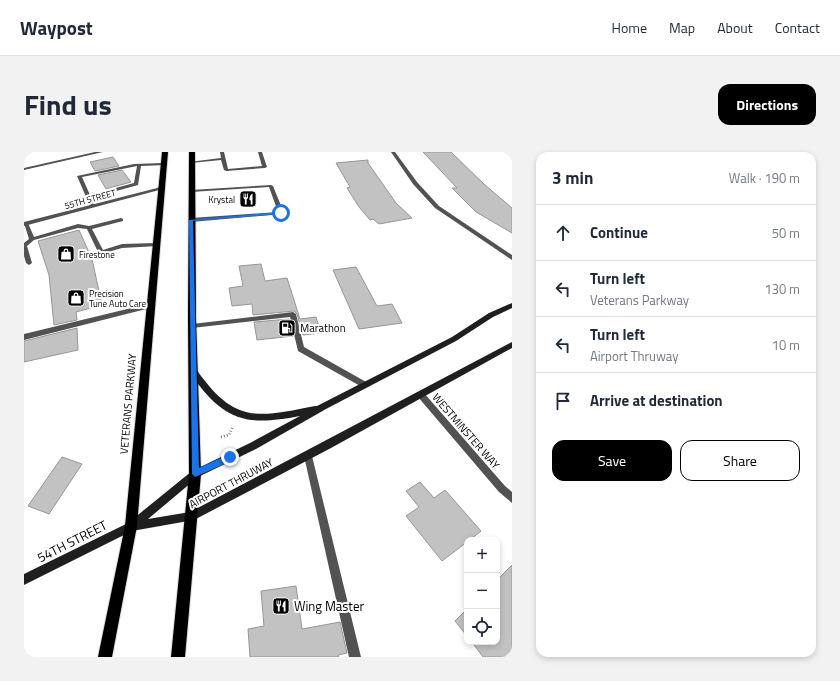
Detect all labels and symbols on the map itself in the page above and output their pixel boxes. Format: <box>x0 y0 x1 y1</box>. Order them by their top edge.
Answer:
street label: 55TH STREET <box>63 186 117 212</box>
restaurant icon: Krystal <box>238 189 258 209</box>
place label: Krystal <box>209 193 235 206</box>
route start <box>272 204 290 222</box>
shop icon: Firestone <box>56 244 76 264</box>
place label: Firestone <box>79 248 115 261</box>
place label: Precision Tune Auto Care <box>89 287 147 310</box>
shop icon: Precision Tune Auto Care <box>66 288 86 308</box>
fuel station icon: Marathon <box>277 318 297 338</box>
place label: Marathon <box>300 320 346 336</box>
street label: VETERANS PARKWAY <box>116 353 140 455</box>
street label: WESTMINSTER WAY <box>429 390 503 472</box>
route end <box>221 448 239 466</box>
street label: AIRPORT THRUWAY <box>186 454 276 512</box>
street label: 54TH STREET <box>34 515 111 567</box>
restaurant icon: Wing Master <box>271 596 291 616</box>
place label: Wing Master <box>294 596 364 616</box>

